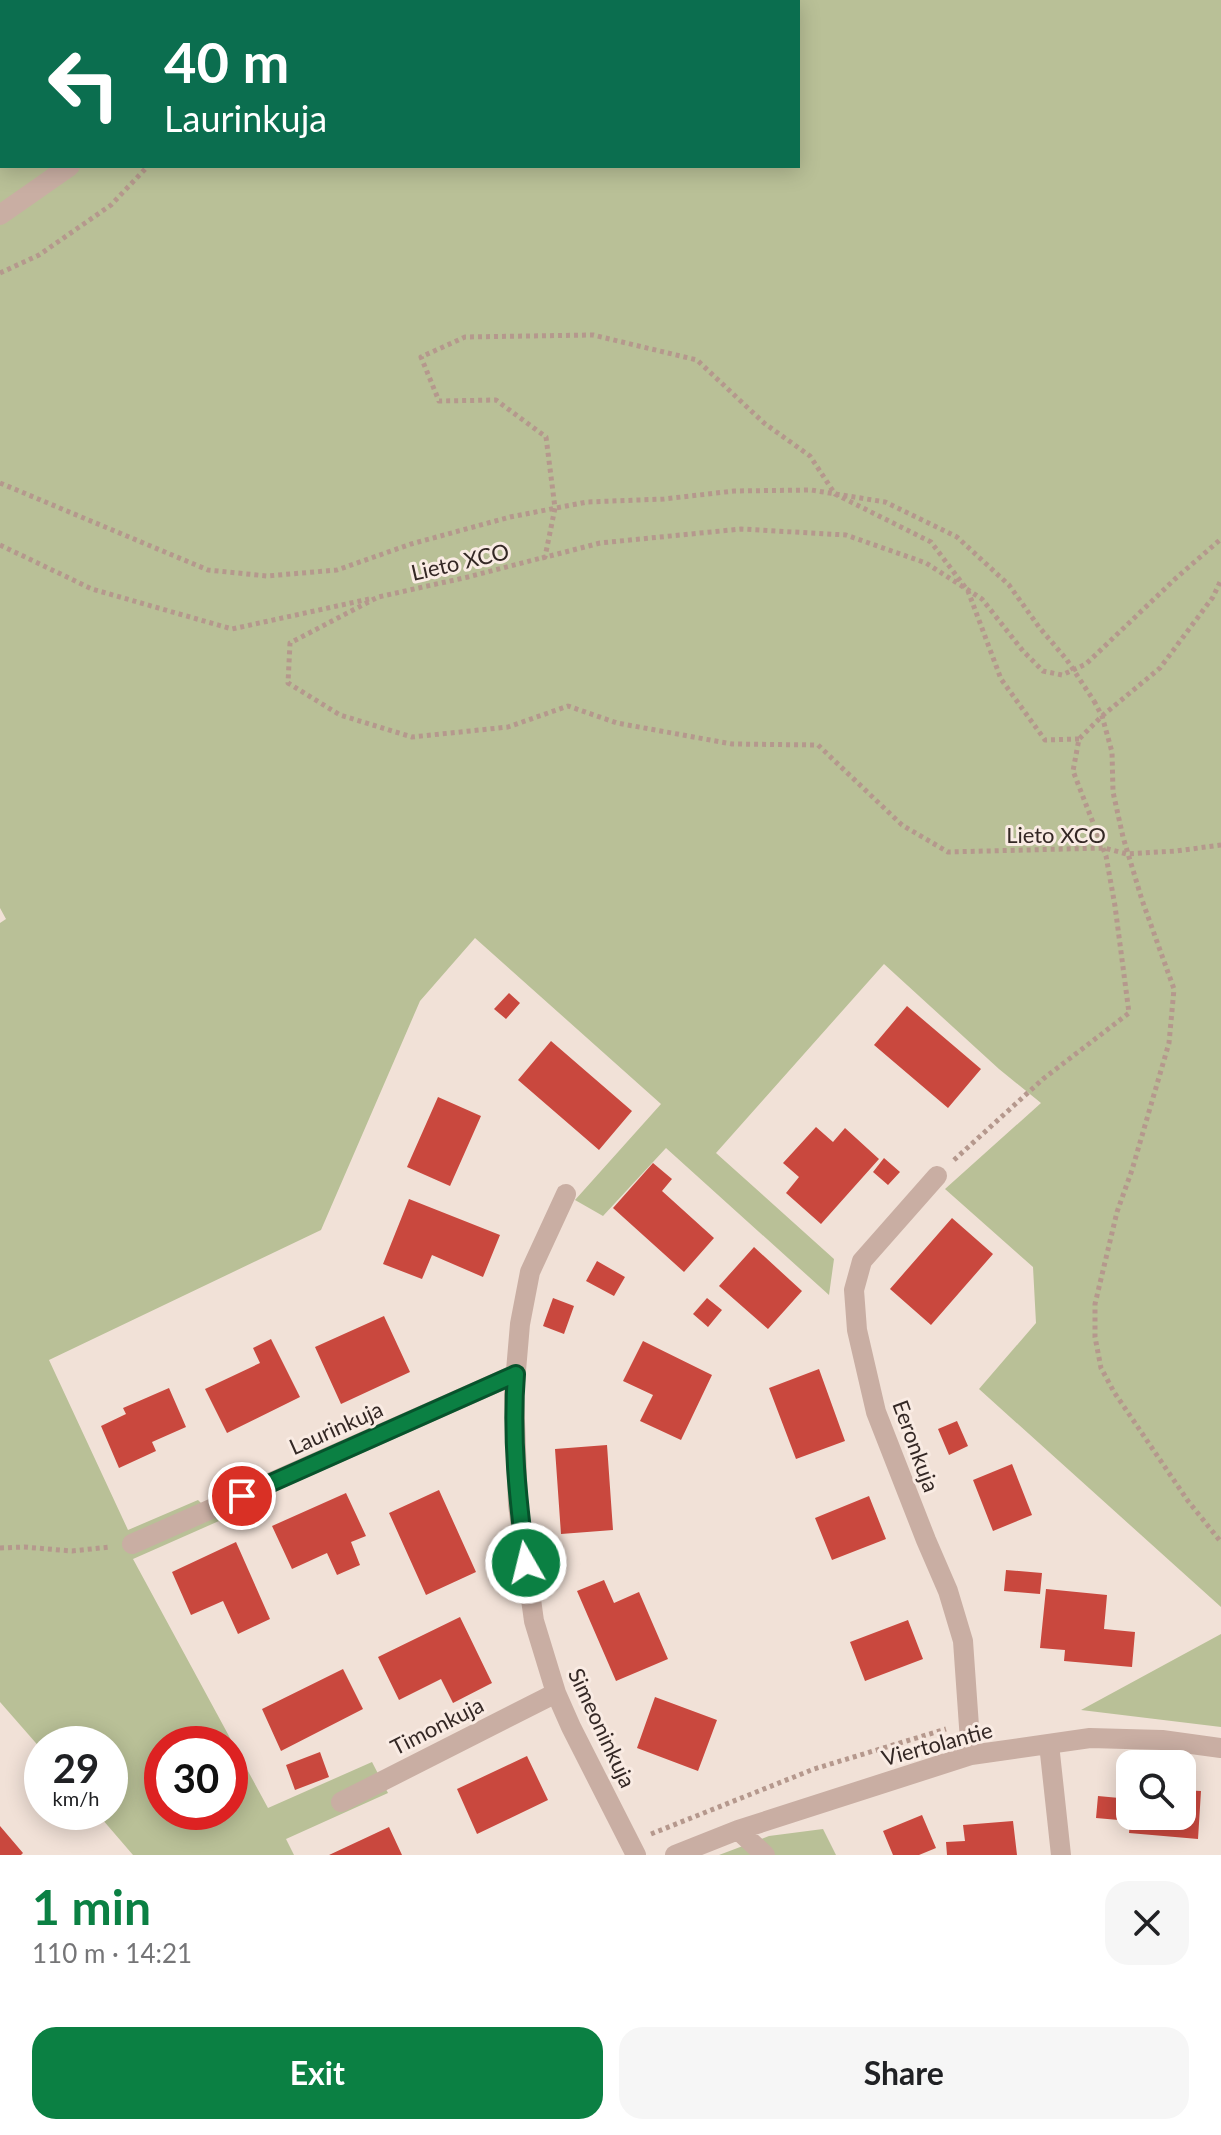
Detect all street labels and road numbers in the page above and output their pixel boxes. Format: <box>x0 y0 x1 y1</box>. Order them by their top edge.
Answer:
street label: Lieto XCO <box>408 537 511 586</box>
street label: Lieto XCO <box>1006 821 1106 848</box>
street label: Laurinkuja <box>285 1395 387 1460</box>
street label: Eeronkuja <box>887 1396 946 1495</box>
street label: Simeoninkuja <box>563 1664 642 1792</box>
street label: Timonkuja <box>386 1691 488 1760</box>
street label: Viertolantie <box>879 1716 995 1771</box>

